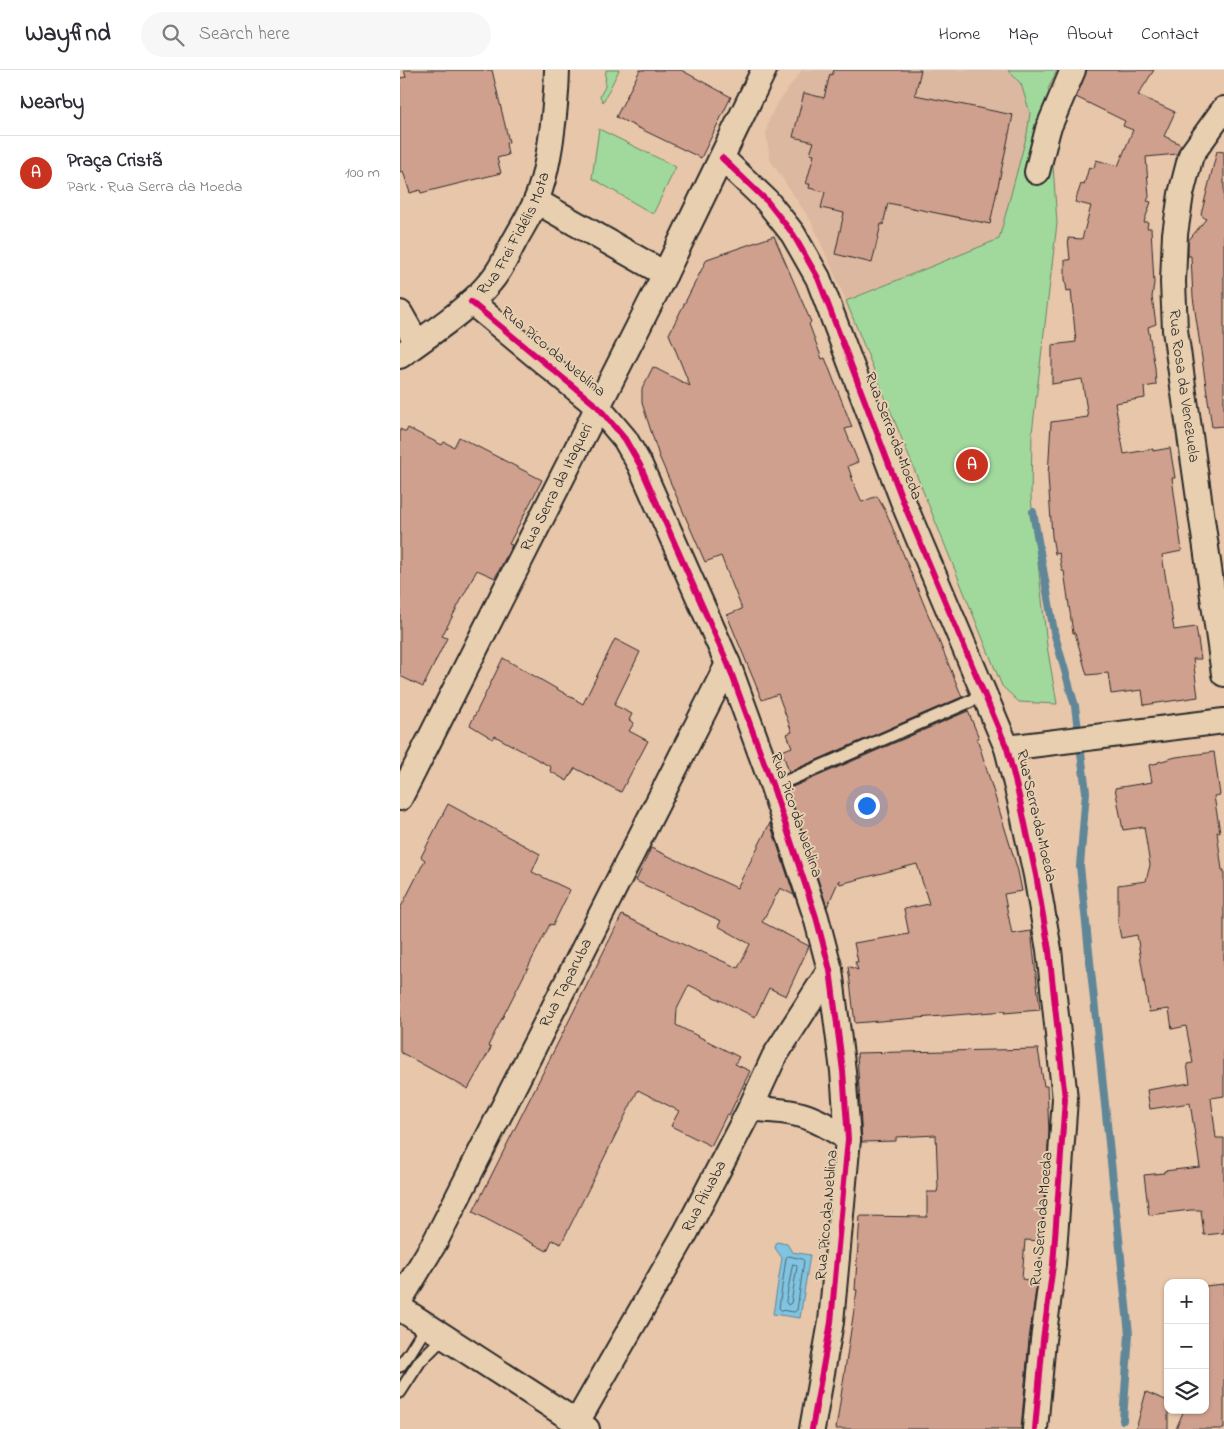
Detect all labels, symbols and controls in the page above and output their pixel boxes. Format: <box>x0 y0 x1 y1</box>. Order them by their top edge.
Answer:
search box <box>141 12 491 57</box>
text: Wayfind <box>25 17 111 52</box>
icon: search <box>159 21 187 49</box>
text: Search here <box>199 21 290 48</box>
text: Home <box>939 22 980 48</box>
text: Map <box>1008 22 1039 48</box>
text: About <box>1067 22 1113 48</box>
text: Contact <box>1141 22 1199 48</box>
text: Nearby <box>20 88 84 118</box>
text: Praça Cristã <box>67 148 162 175</box>
text: A <box>31 161 41 185</box>
text: 100 m <box>345 161 380 185</box>
street label: Rua Frei Fidélis Mota <box>471 170 556 301</box>
text: Park · Rua Serra da Moeda <box>67 175 242 199</box>
street label: Rua Pico da Neblina <box>495 301 611 403</box>
street label: Rua Rosa da Venezuela <box>1162 309 1206 464</box>
street label: Rua Serra da Moeda <box>858 369 928 503</box>
street label: Rua Serra da Itaqueri <box>515 419 600 556</box>
pin: A <box>956 446 988 484</box>
street label: Rua Serra da Moeda <box>1009 748 1063 884</box>
street label: Rua Pico da Neblina <box>763 749 829 881</box>
your location <box>854 793 880 819</box>
street label: Rua Taparuba <box>534 934 599 1032</box>
street label: Rua Pico da Neblina <box>809 1149 845 1281</box>
street label: Rua Serra da Moeda <box>1024 1151 1060 1287</box>
street label: Rua Aiuaba <box>676 1156 733 1237</box>
map controls <box>1164 1279 1209 1414</box>
button: + <box>1164 1279 1209 1324</box>
button: − <box>1164 1324 1209 1369</box>
button: layers <box>1164 1369 1209 1414</box>

